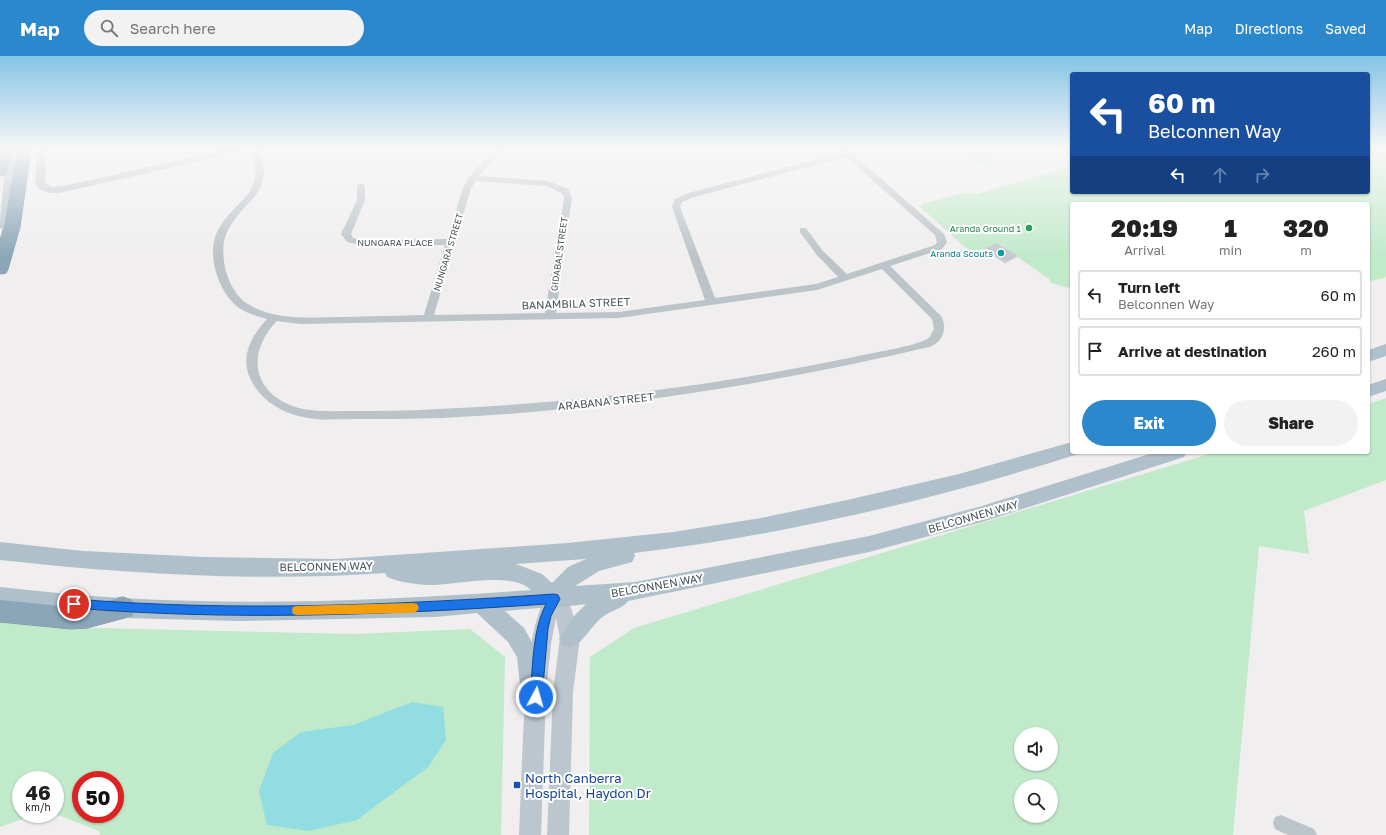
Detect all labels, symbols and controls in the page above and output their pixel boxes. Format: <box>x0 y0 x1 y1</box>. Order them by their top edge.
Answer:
search box <box>84 10 364 46</box>
text: Map <box>20 17 60 40</box>
icon: search <box>98 17 120 39</box>
text: Search here <box>130 19 216 37</box>
text: Map <box>1184 20 1213 37</box>
text: Directions <box>1235 20 1303 37</box>
text: Saved <box>1325 20 1366 37</box>
text: 60 m <box>1148 86 1215 119</box>
icon: left <box>1082 88 1134 140</box>
text: Belconnen Way <box>1148 120 1281 142</box>
icon: left <box>1167 164 1189 186</box>
icon: ahead <box>1209 164 1231 186</box>
icon: right <box>1251 164 1273 186</box>
street label: NUNGARA STREET <box>431 211 465 292</box>
text: 20:19 <box>1111 213 1178 242</box>
text: 1 <box>1224 213 1237 242</box>
text: 320 <box>1283 213 1329 242</box>
street label: GIDABAL STREET <box>548 216 570 292</box>
place label: Aranda Ground 1 <box>950 223 1022 234</box>
marker: Aranda Ground 1 <box>1024 223 1034 233</box>
street label: NUNGARA PLACE <box>357 237 433 248</box>
text: Arrival <box>1124 242 1165 258</box>
text: min <box>1219 242 1242 258</box>
text: m <box>1300 242 1312 258</box>
place label: Aranda Scouts <box>930 248 993 259</box>
marker: Aranda Scouts <box>996 248 1006 258</box>
text: Turn left <box>1118 278 1180 296</box>
icon: left <box>1084 284 1106 306</box>
text: 60 m <box>1321 286 1356 304</box>
street label: BANAMBILA STREET <box>521 295 631 311</box>
text: Belconnen Way <box>1118 296 1214 312</box>
icon: arrive <box>1084 340 1106 362</box>
text: Arrive at destination <box>1118 342 1267 360</box>
text: 260 m <box>1312 342 1356 360</box>
street label: ARABANA STREET <box>557 389 655 413</box>
button: Exit <box>1082 400 1216 446</box>
button: Share <box>1224 400 1358 446</box>
street label: BELCONNEN WAY <box>926 497 1020 535</box>
street label: BELCONNEN WAY <box>279 559 373 573</box>
street label: BELCONNEN WAY <box>610 570 704 600</box>
pin <box>57 587 91 621</box>
icon: arrive <box>63 593 85 615</box>
position arrow <box>515 676 557 718</box>
map controls <box>1014 727 1058 823</box>
button: sound <box>1014 727 1058 771</box>
place label: North Canberra Hospital, Haydon Dr <box>525 770 651 801</box>
speed limit sign: 50 <box>72 771 124 823</box>
button: search <box>1014 779 1058 823</box>
text: 46 <box>25 780 51 804</box>
marker: North Canberra Hospital, Haydon Dr <box>512 780 522 790</box>
text: km/h <box>25 801 51 813</box>

